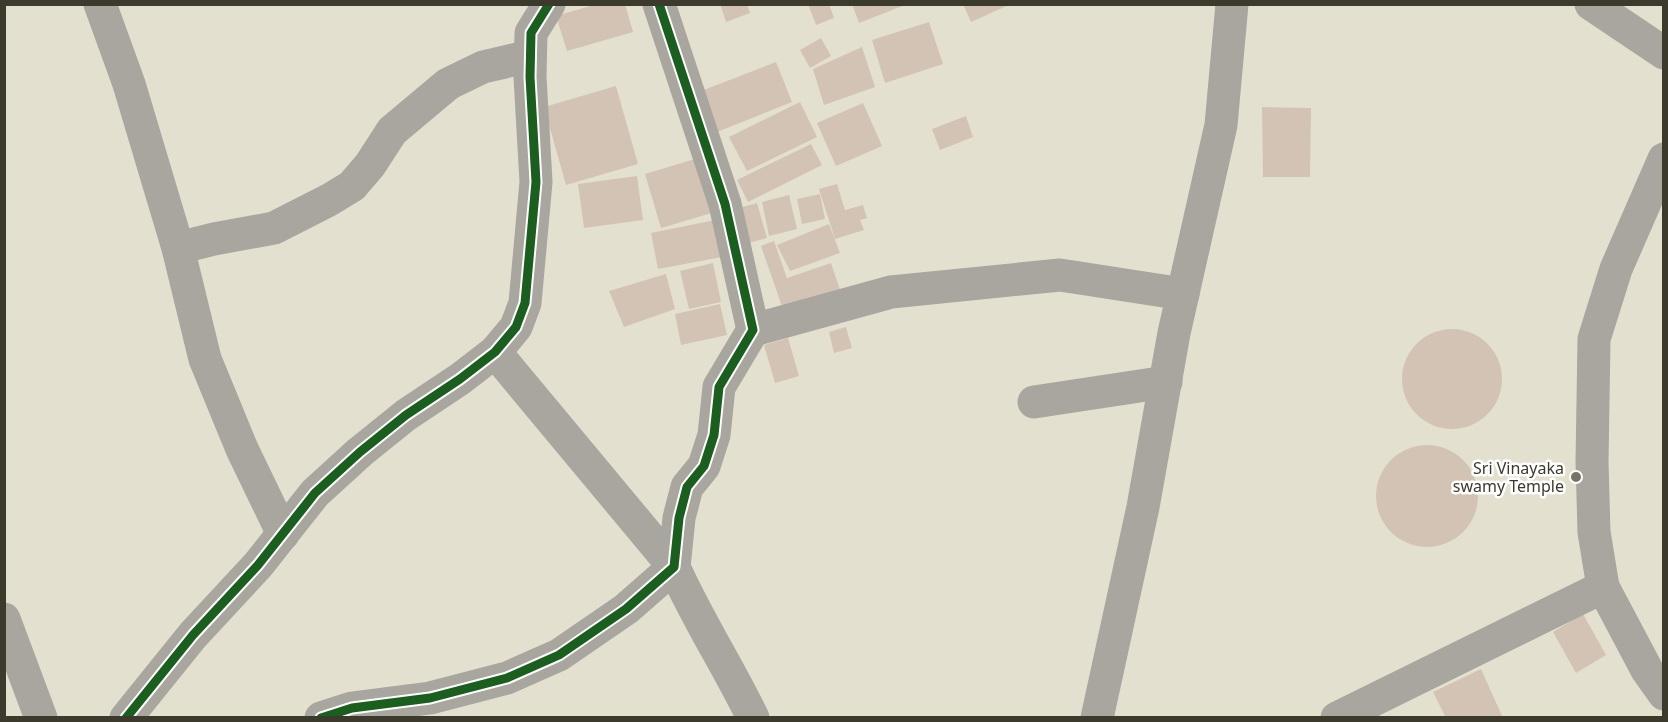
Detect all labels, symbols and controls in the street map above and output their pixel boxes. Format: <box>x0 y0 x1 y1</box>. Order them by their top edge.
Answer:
place label: Sri Vinayaka swamy Temple <box>1453 457 1564 497</box>
marker: Sri Vinayaka swamy Temple <box>1569 470 1583 484</box>

